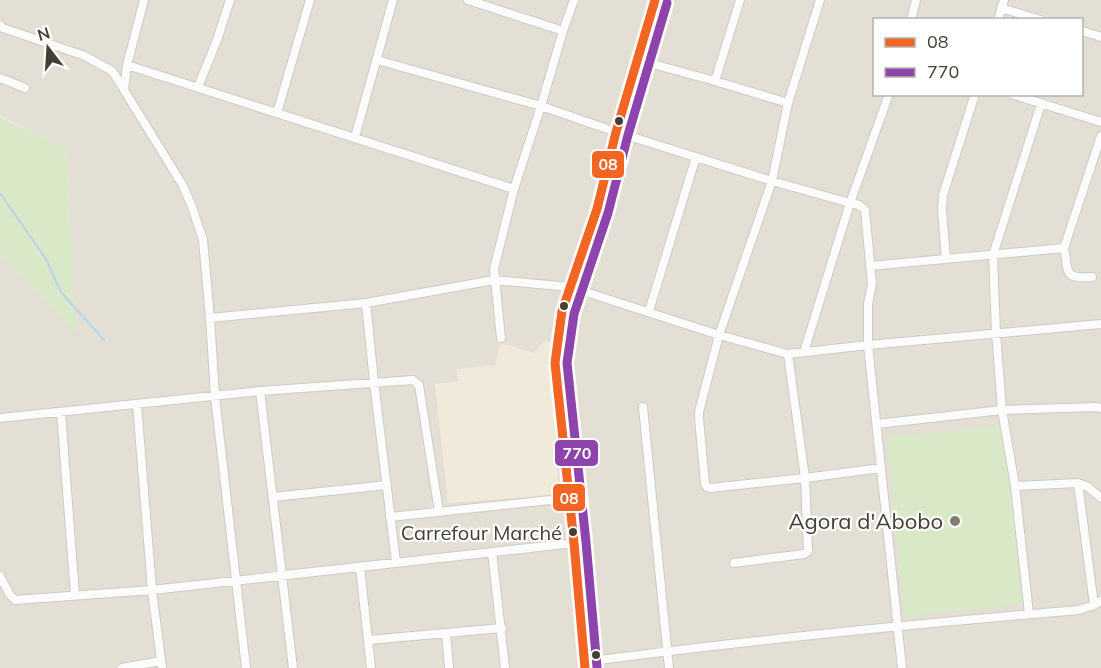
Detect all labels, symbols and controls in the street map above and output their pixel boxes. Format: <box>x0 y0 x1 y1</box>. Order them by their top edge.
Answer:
north arrow <box>18 18 78 78</box>
legend <box>873 18 1083 96</box>
text: N <box>35 22 52 45</box>
text: 08 <box>927 30 949 53</box>
text: 770 <box>927 60 959 83</box>
unlabelled marker <box>613 115 625 127</box>
line badge: 08 <box>591 150 625 179</box>
text: 08 <box>598 154 618 174</box>
unlabelled marker <box>558 300 570 312</box>
line badge: 770 <box>554 439 599 467</box>
text: 770 <box>563 443 591 463</box>
line badge: 08 <box>552 483 586 512</box>
text: 08 <box>559 488 579 508</box>
place label: Agora d'Abobo <box>789 507 943 535</box>
marker: Agora d'Abobo <box>948 514 962 528</box>
place label: Carrefour Marché <box>401 520 562 545</box>
marker: Carrefour Marché <box>567 526 579 538</box>
unlabelled marker <box>590 649 602 661</box>

